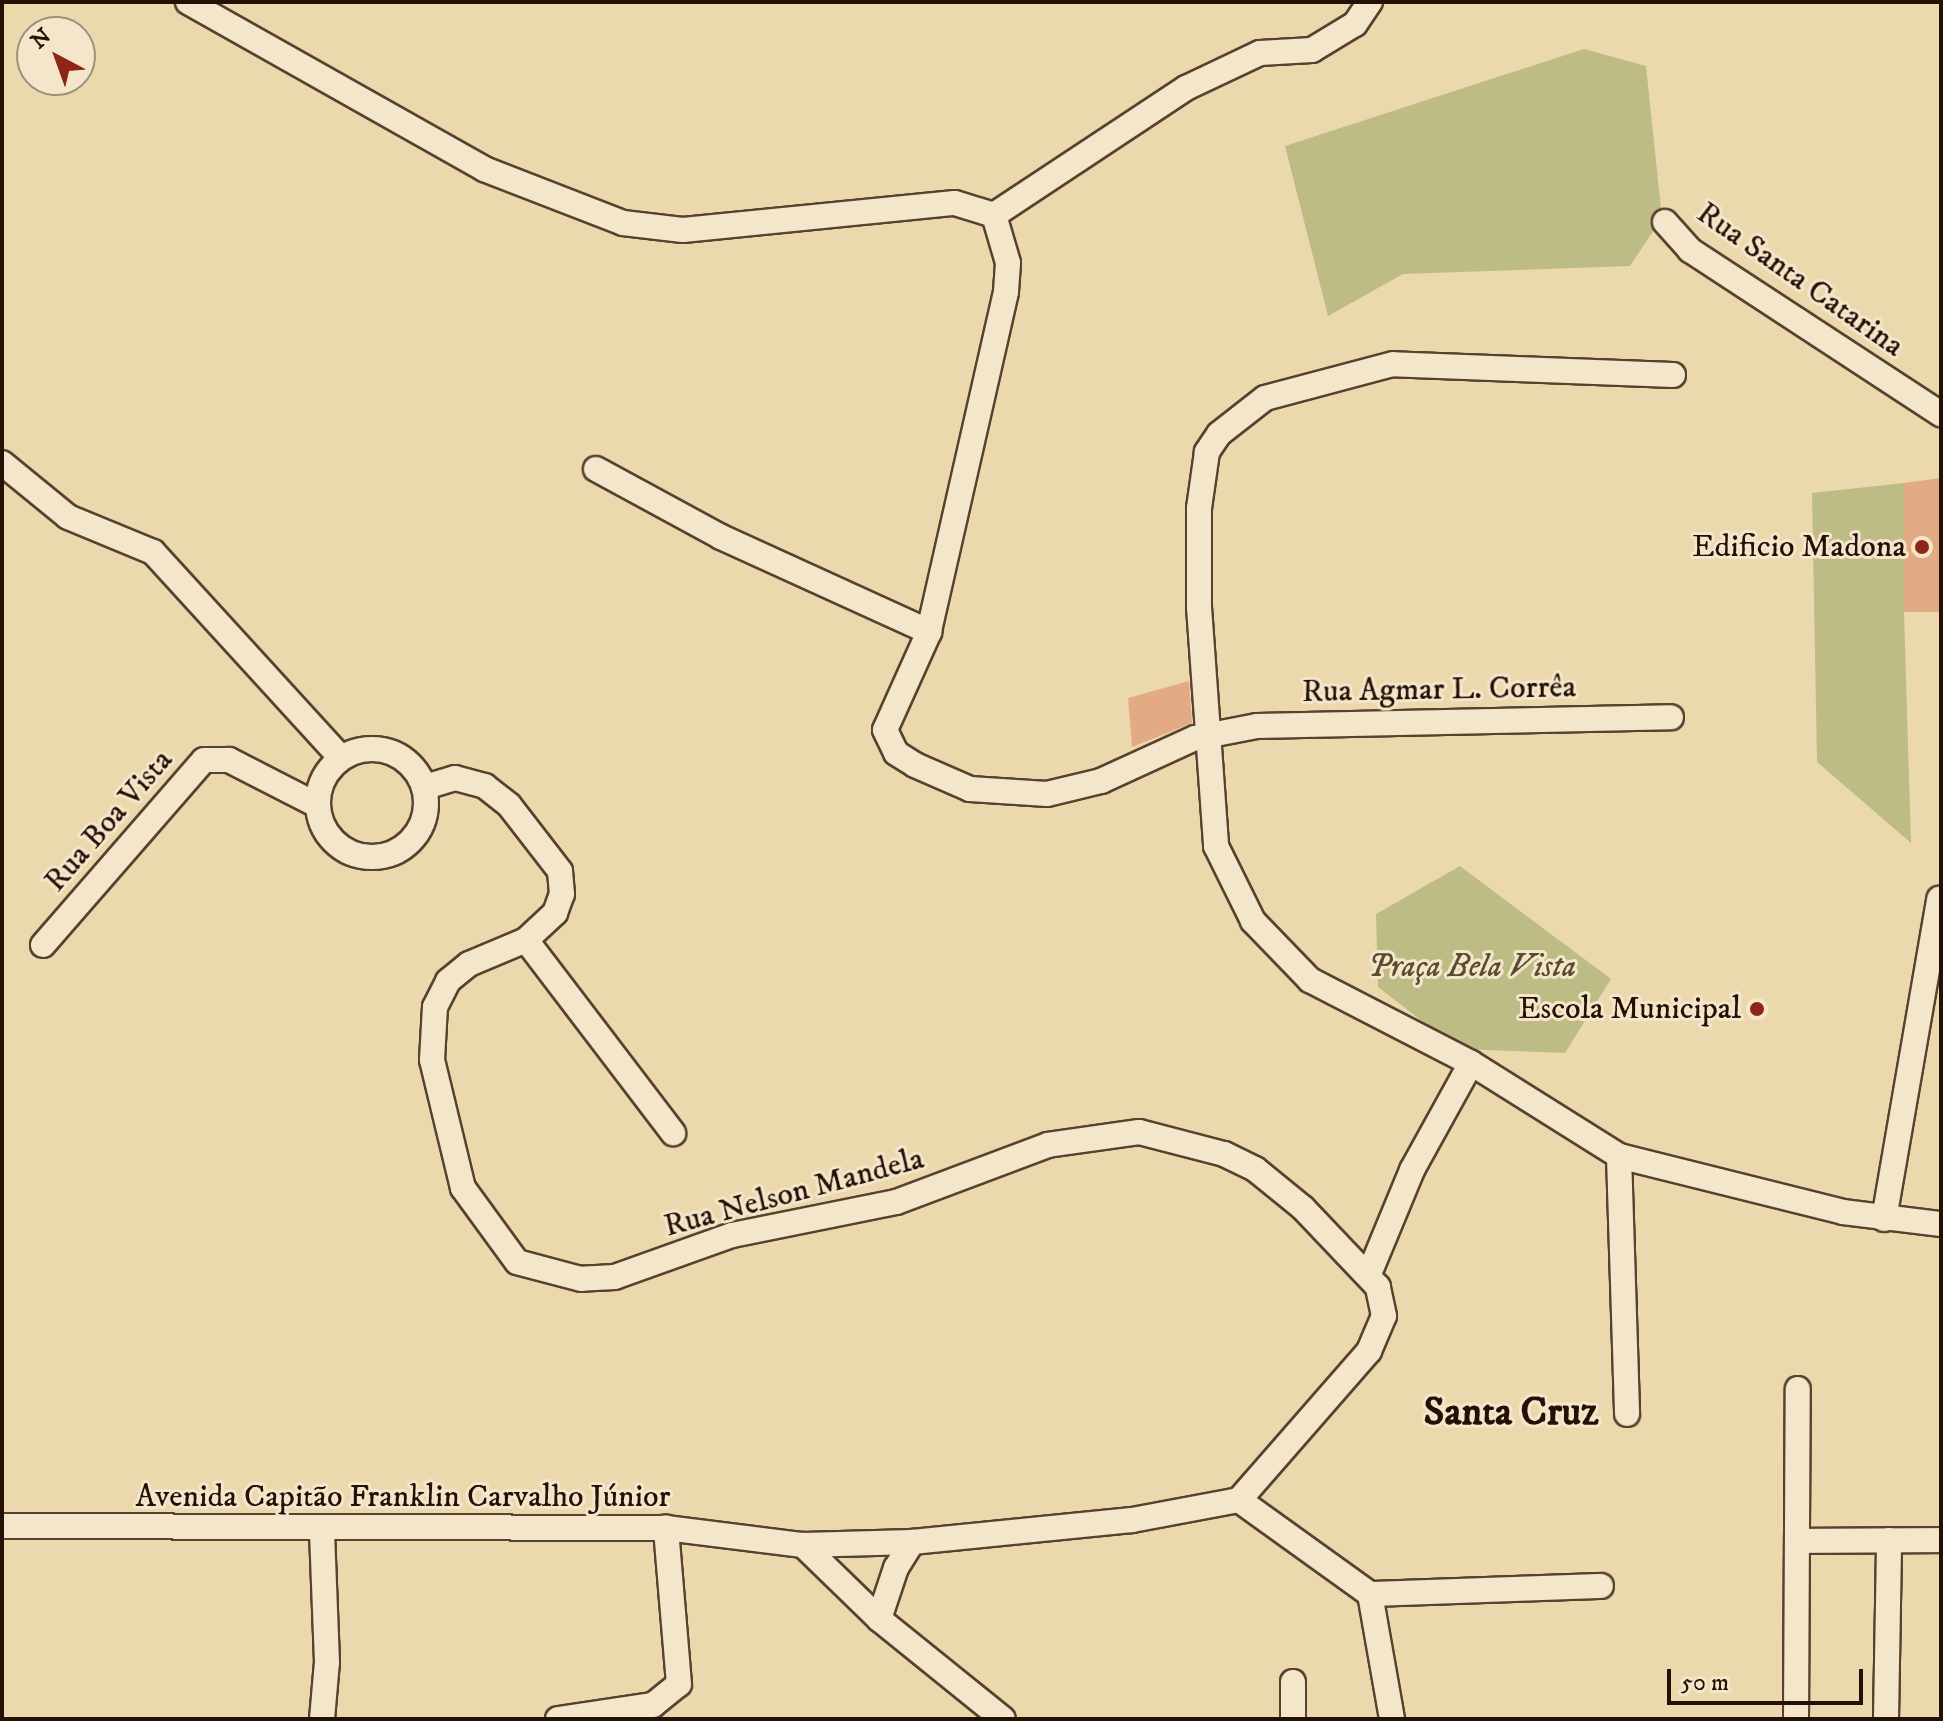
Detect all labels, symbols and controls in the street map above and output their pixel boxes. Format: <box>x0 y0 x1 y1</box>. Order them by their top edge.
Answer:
north arrow <box>16 16 96 96</box>
text: N <box>26 23 57 55</box>
street label: Rua Santa Catarina <box>1689 194 1911 366</box>
place label: Edificio Madona <box>1692 528 1906 566</box>
marker: Edificio Madona <box>1913 538 1931 556</box>
street label: Rua Agmar L. Corrêa <box>1301 668 1577 712</box>
street label: Rua Boa Vista <box>37 742 181 900</box>
park label: Praça Bela Vista <box>1368 948 1576 986</box>
place label: Escola Municipal <box>1518 990 1741 1028</box>
marker: Escola Municipal <box>1748 1000 1766 1018</box>
street label: Rua Nelson Mandela <box>660 1140 928 1246</box>
district label: Santa Cruz <box>1424 1389 1598 1437</box>
street label: Avenida Capitão Franklin Carvalho Júnior <box>136 1478 670 1516</box>
scale bar <box>1671 1653 1867 1703</box>
text: 50 m <box>1681 1668 1729 1698</box>

